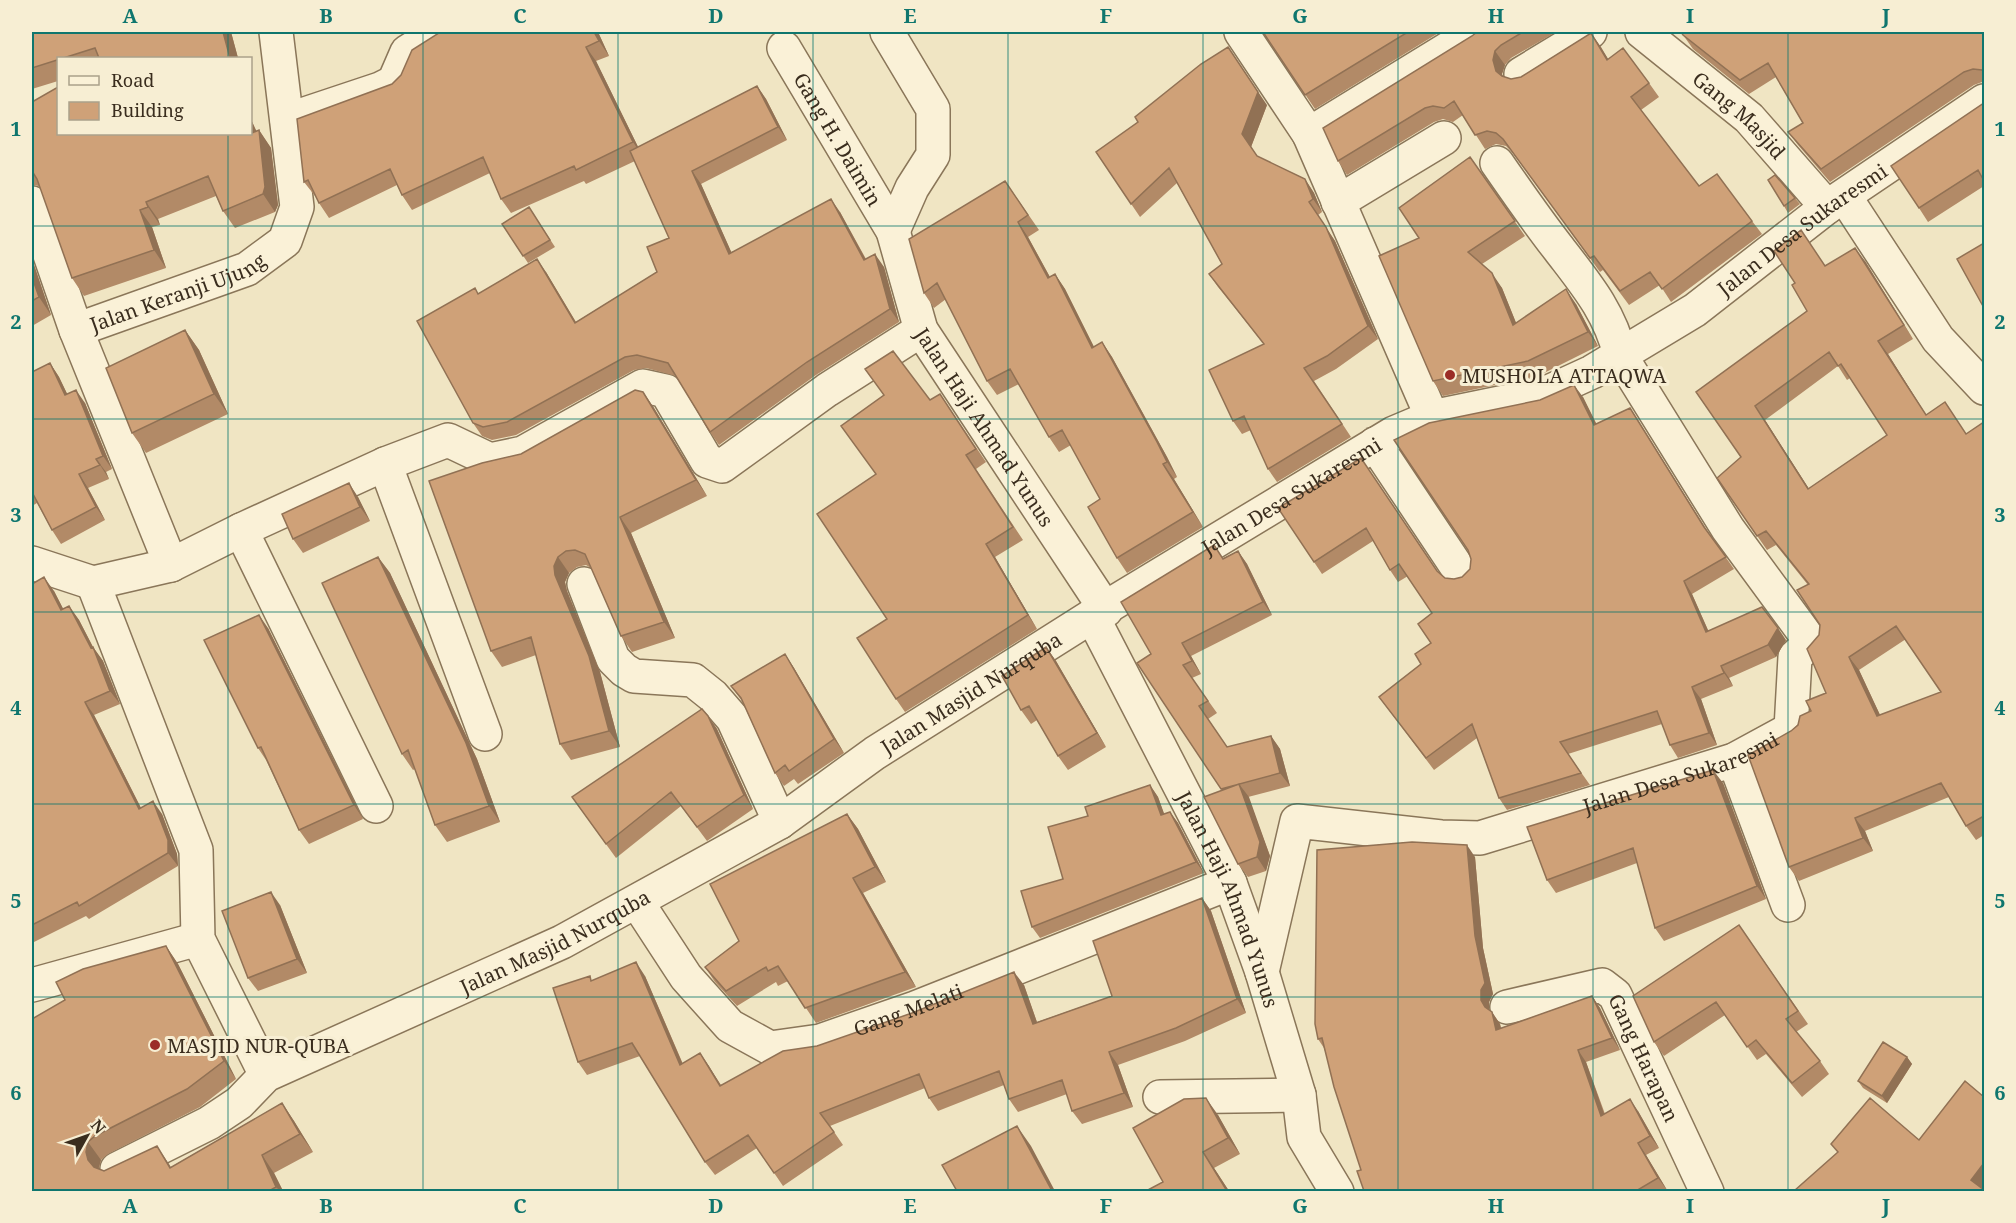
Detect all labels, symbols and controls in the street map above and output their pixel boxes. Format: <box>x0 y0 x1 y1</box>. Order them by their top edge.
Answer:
text: A <box>122 2 138 29</box>
text: B <box>319 2 333 29</box>
text: C <box>513 2 527 29</box>
text: D <box>708 2 724 29</box>
text: E <box>903 2 917 29</box>
text: F <box>1100 2 1112 29</box>
text: G <box>1292 2 1308 29</box>
text: H <box>1488 2 1504 29</box>
text: I <box>1686 2 1694 29</box>
text: J <box>1881 2 1890 29</box>
legend <box>57 57 252 135</box>
street label: Gang Masjid <box>1687 65 1792 164</box>
street label: Gang H. Daimin <box>788 67 889 211</box>
text: Road <box>111 68 154 92</box>
text: Building <box>111 98 184 122</box>
text: 1 <box>10 115 22 142</box>
text: 1 <box>1994 115 2006 142</box>
street label: Jalan Desa Sukaresmi <box>1711 157 1893 302</box>
street label: Jalan Keranji Ujung <box>85 246 271 338</box>
text: 2 <box>10 308 22 335</box>
text: 2 <box>1994 308 2006 335</box>
street label: Jalan Haji Ahmad Yunus <box>909 321 1061 532</box>
place label: MUSHOLA ATTAQWA <box>1462 362 1667 389</box>
marker: MUSHOLA ATTAQWA <box>1443 368 1457 382</box>
street label: Jalan Desa Sukaresmi <box>1195 430 1387 561</box>
text: 3 <box>10 501 22 528</box>
text: 3 <box>1994 501 2006 528</box>
street label: Jalan Masjid Nurquba <box>875 625 1066 760</box>
text: 4 <box>10 694 22 721</box>
text: 4 <box>1994 694 2006 721</box>
street label: Jalan Desa Sukaresmi <box>1579 725 1783 819</box>
street label: Jalan Haji Ahmad Yunus <box>1171 785 1285 1011</box>
street label: Jalan Masjid Nurquba <box>455 883 654 1000</box>
text: 5 <box>10 887 22 914</box>
text: 5 <box>1994 887 2006 914</box>
street label: Gang Melati <box>850 977 967 1042</box>
street label: Gang Harapan <box>1603 989 1686 1126</box>
place label: MASJID NUR-QUBA <box>167 1032 351 1059</box>
marker: MASJID NUR-QUBA <box>148 1038 162 1052</box>
text: 6 <box>10 1079 22 1106</box>
text: 6 <box>1994 1079 2006 1106</box>
north arrow <box>57 1106 117 1166</box>
text: N <box>86 1114 111 1139</box>
text: A <box>122 1192 138 1219</box>
text: B <box>319 1192 333 1219</box>
text: C <box>513 1192 527 1219</box>
text: D <box>708 1192 724 1219</box>
text: E <box>903 1192 917 1219</box>
text: F <box>1100 1192 1112 1219</box>
text: G <box>1292 1192 1308 1219</box>
text: H <box>1488 1192 1504 1219</box>
text: I <box>1686 1192 1694 1219</box>
text: J <box>1881 1192 1890 1219</box>

